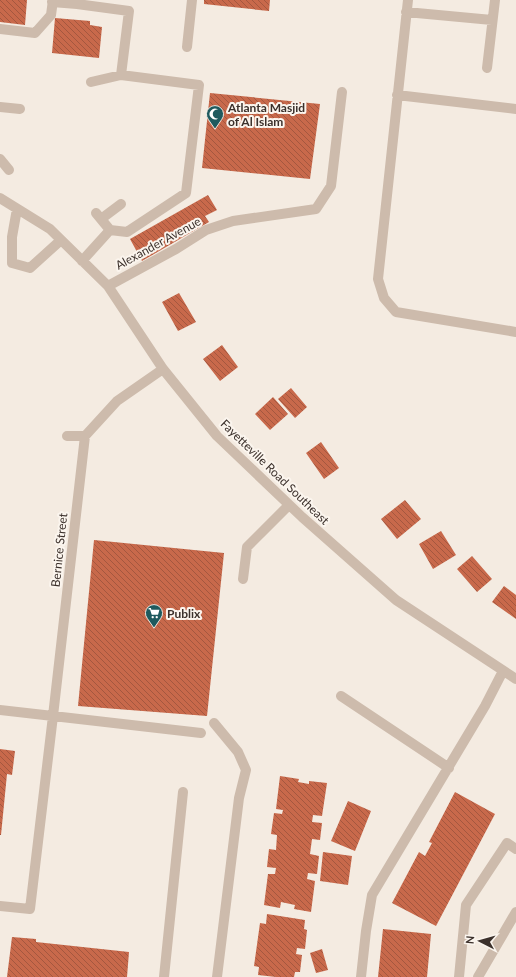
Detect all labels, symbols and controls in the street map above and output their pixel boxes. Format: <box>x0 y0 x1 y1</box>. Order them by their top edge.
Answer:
place label: Atlanta Masjid of Al Islam <box>227 100 305 129</box>
mosque icon: Atlanta Masjid of Al Islam <box>205 104 225 129</box>
street label: Alexander Avenue <box>113 213 203 273</box>
street label: Fayetteville Road Southeast <box>218 416 333 528</box>
street label: Bernice Street <box>48 511 70 588</box>
supermarket icon: Publix <box>144 603 164 628</box>
place label: Publix <box>167 606 201 621</box>
north arrow <box>460 921 500 961</box>
text: N <box>463 935 476 945</box>

